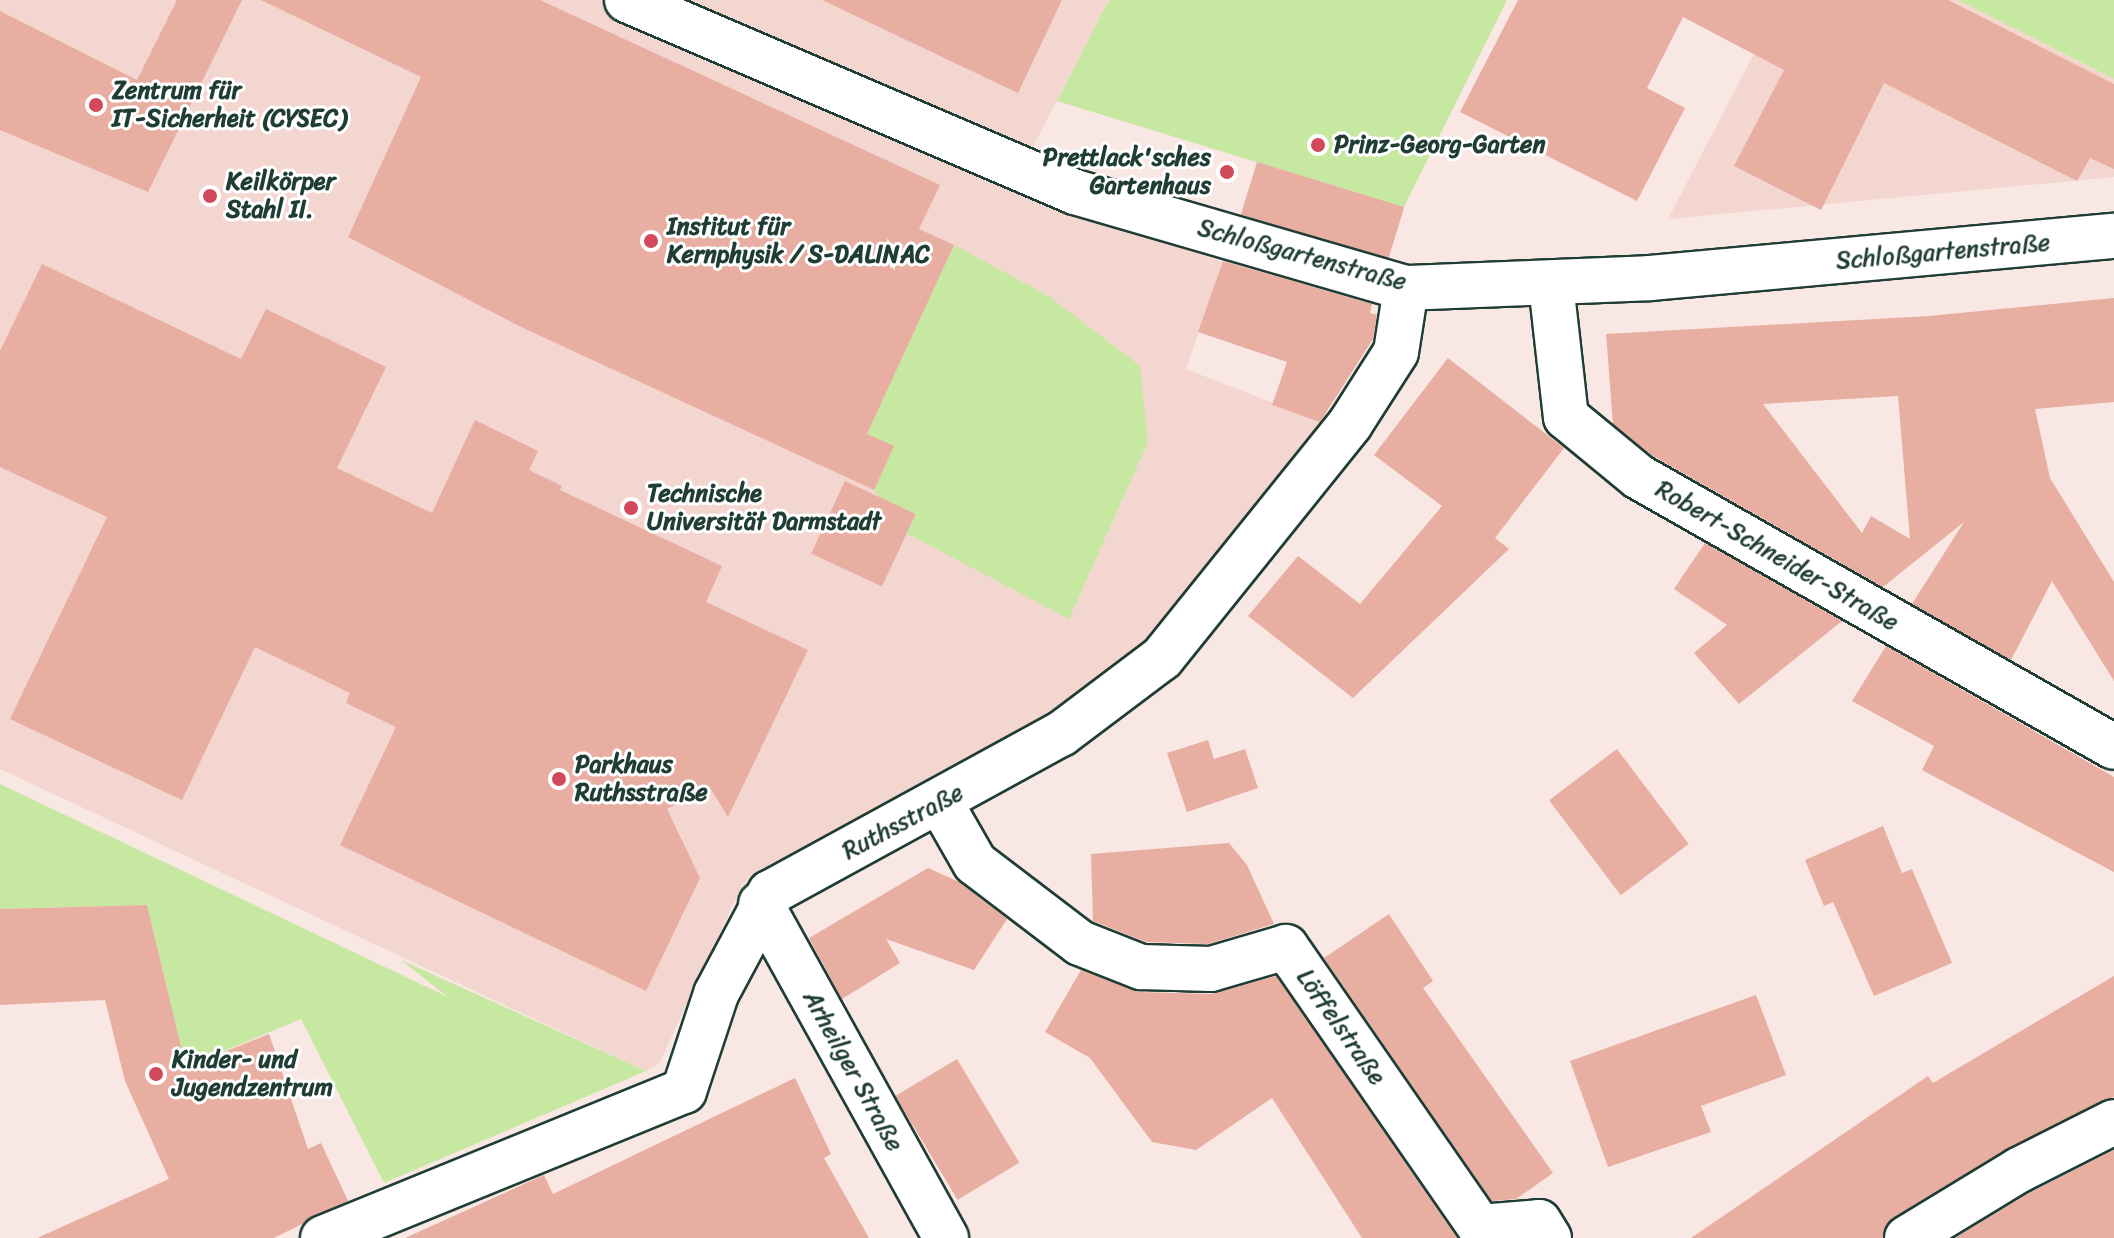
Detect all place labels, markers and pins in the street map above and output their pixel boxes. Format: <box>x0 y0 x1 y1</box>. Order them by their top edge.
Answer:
place label: Zentrum für IT-Sicherheit (CYSEC) <box>112 77 347 133</box>
marker: Zentrum für IT-Sicherheit (CYSEC) <box>87 96 105 114</box>
place label: Prinz-Georg-Garten <box>1334 131 1545 159</box>
marker: Prinz-Georg-Garten <box>1309 136 1327 154</box>
place label: Prettlack'sches Gartenhaus <box>1043 144 1211 200</box>
marker: Prettlack'sches Gartenhaus <box>1218 163 1236 181</box>
place label: Keilkörper Stahl II. <box>226 168 335 224</box>
marker: Keilkörper Stahl II. <box>201 187 219 205</box>
place label: Institut für Kernphysik / S-DALINAC <box>667 213 930 269</box>
marker: Institut für Kernphysik / S-DALINAC <box>642 232 660 250</box>
place label: Technische Universität Darmstadt <box>647 480 881 536</box>
marker: Technische Universität Darmstadt <box>622 499 640 517</box>
place label: Parkhaus Ruthsstraße <box>575 751 708 807</box>
marker: Parkhaus Ruthsstraße <box>550 770 568 788</box>
place label: Kinder- und Jugendzentrum <box>172 1046 333 1102</box>
marker: Kinder- und Jugendzentrum <box>147 1065 165 1083</box>

